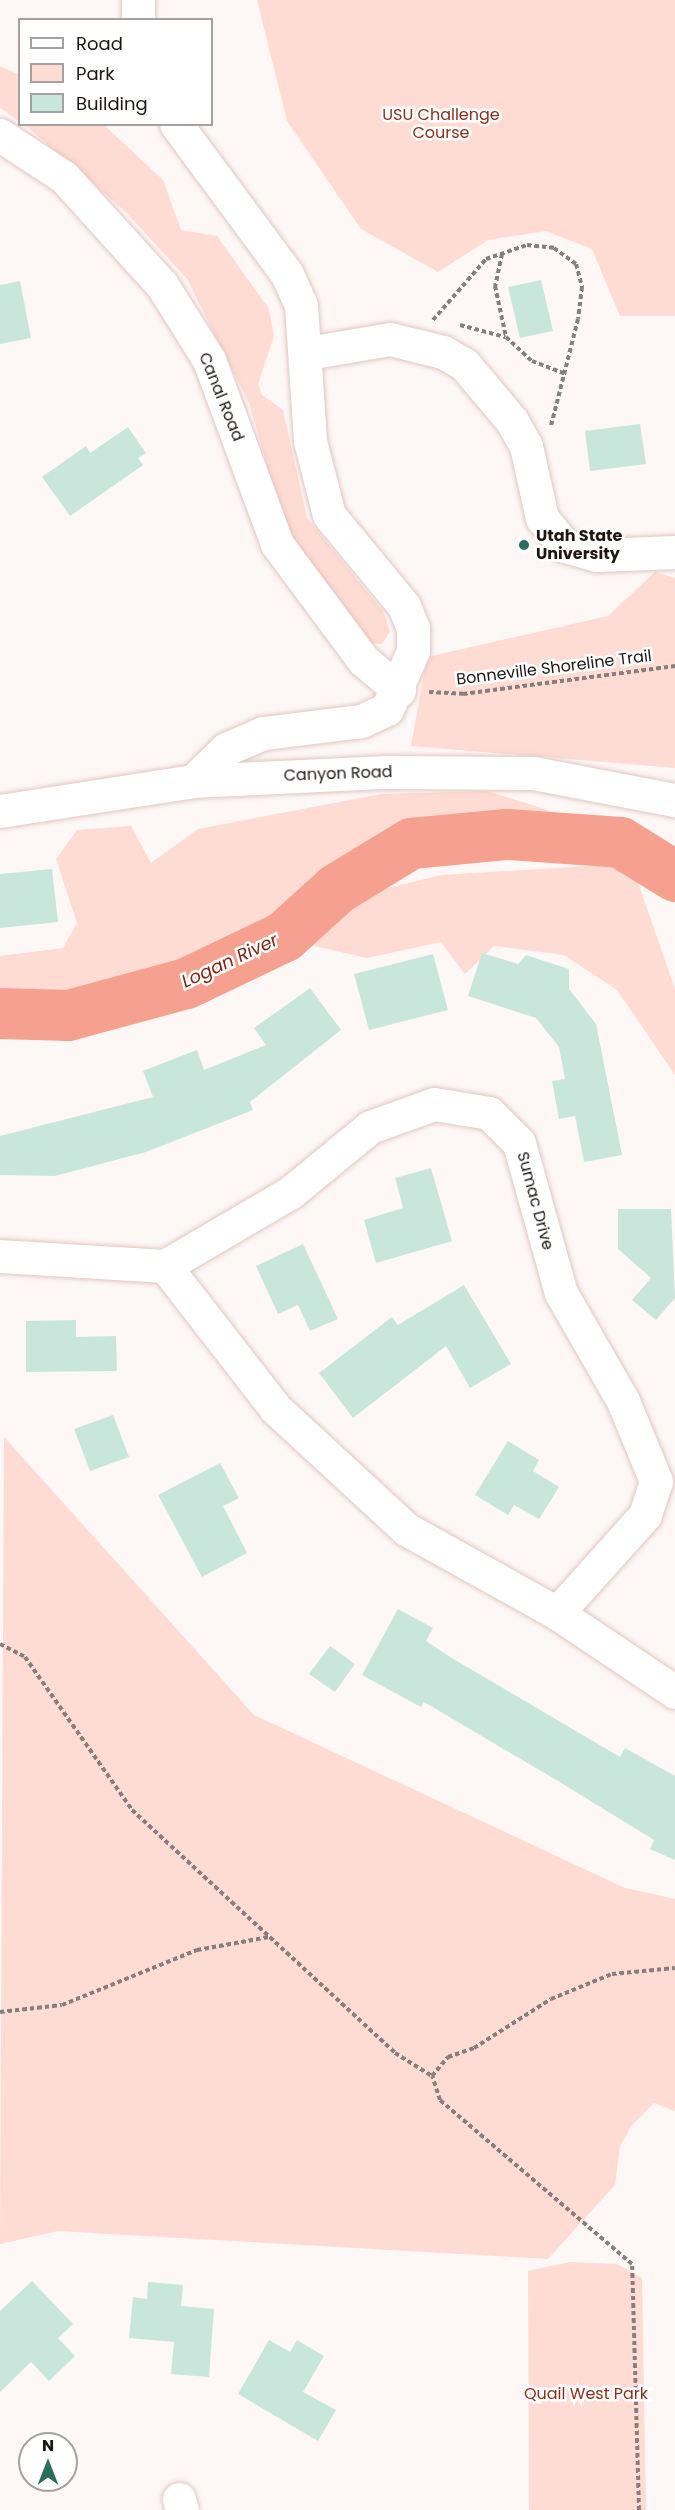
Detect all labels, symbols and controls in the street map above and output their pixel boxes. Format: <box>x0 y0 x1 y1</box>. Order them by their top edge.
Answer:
legend <box>18 18 213 126</box>
text: Road <box>76 31 123 56</box>
text: Park <box>76 61 115 86</box>
text: Building <box>76 91 148 116</box>
park label: USU Challenge Course <box>382 105 500 143</box>
street label: Canal Road <box>194 350 248 444</box>
place label: Utah State University <box>536 526 622 564</box>
marker: Utah State University <box>517 538 531 552</box>
street label: Bonneville Shoreline Trail <box>455 646 653 690</box>
street label: Canyon Road <box>283 763 393 785</box>
water label: Logan River <box>178 929 282 993</box>
street label: Sumac Drive <box>513 1150 557 1252</box>
park label: Quail West Park <box>524 2384 648 2404</box>
north arrow <box>18 2432 78 2492</box>
text: N <box>42 2434 54 2457</box>

